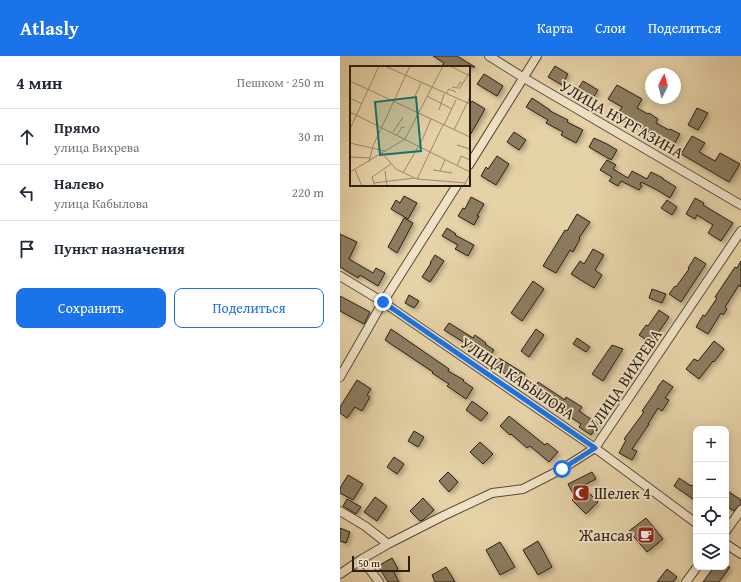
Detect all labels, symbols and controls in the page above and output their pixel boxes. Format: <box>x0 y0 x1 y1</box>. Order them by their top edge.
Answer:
text: Atlasly <box>20 14 79 42</box>
text: Карта <box>537 18 573 38</box>
text: Слои <box>595 18 626 38</box>
text: Поделиться <box>648 18 721 38</box>
inset map <box>350 66 470 186</box>
north arrow <box>645 68 681 104</box>
text: 4 мин <box>16 70 62 95</box>
text: Пешком · 250 m <box>237 73 324 92</box>
street label: УЛИЦА НУРГАЗИНА <box>555 74 689 165</box>
text: Прямо <box>54 117 100 138</box>
icon: ahead <box>16 126 38 148</box>
text: 30 m <box>298 127 324 146</box>
text: улица Вихрева <box>54 138 139 157</box>
text: Налево <box>54 173 104 194</box>
icon: left <box>16 182 38 204</box>
text: 220 m <box>292 183 324 202</box>
text: улица Кабылова <box>54 194 148 213</box>
icon: arrive <box>16 238 38 260</box>
text: Пункт назначения <box>54 238 185 259</box>
button: Сохранить <box>16 288 166 328</box>
button: Поделиться <box>174 288 324 328</box>
route end <box>374 293 392 311</box>
street label: УЛИЦА ВИХРЕВА <box>581 324 668 436</box>
street label: УЛИЦА КАБЫЛОВА <box>456 331 580 426</box>
map controls <box>693 426 729 570</box>
button: + <box>693 426 729 462</box>
route start <box>553 460 571 478</box>
button: − <box>693 462 729 498</box>
place label: Шелек 4 <box>594 481 651 505</box>
mosque icon: Шелек 4 <box>571 483 591 503</box>
button: locate <box>693 498 729 534</box>
place label: Жансая <box>578 523 633 547</box>
cafe icon: Жансая <box>636 525 656 545</box>
button: layers <box>693 534 729 570</box>
scale bar <box>352 554 410 573</box>
text: 50 m <box>358 555 380 571</box>

